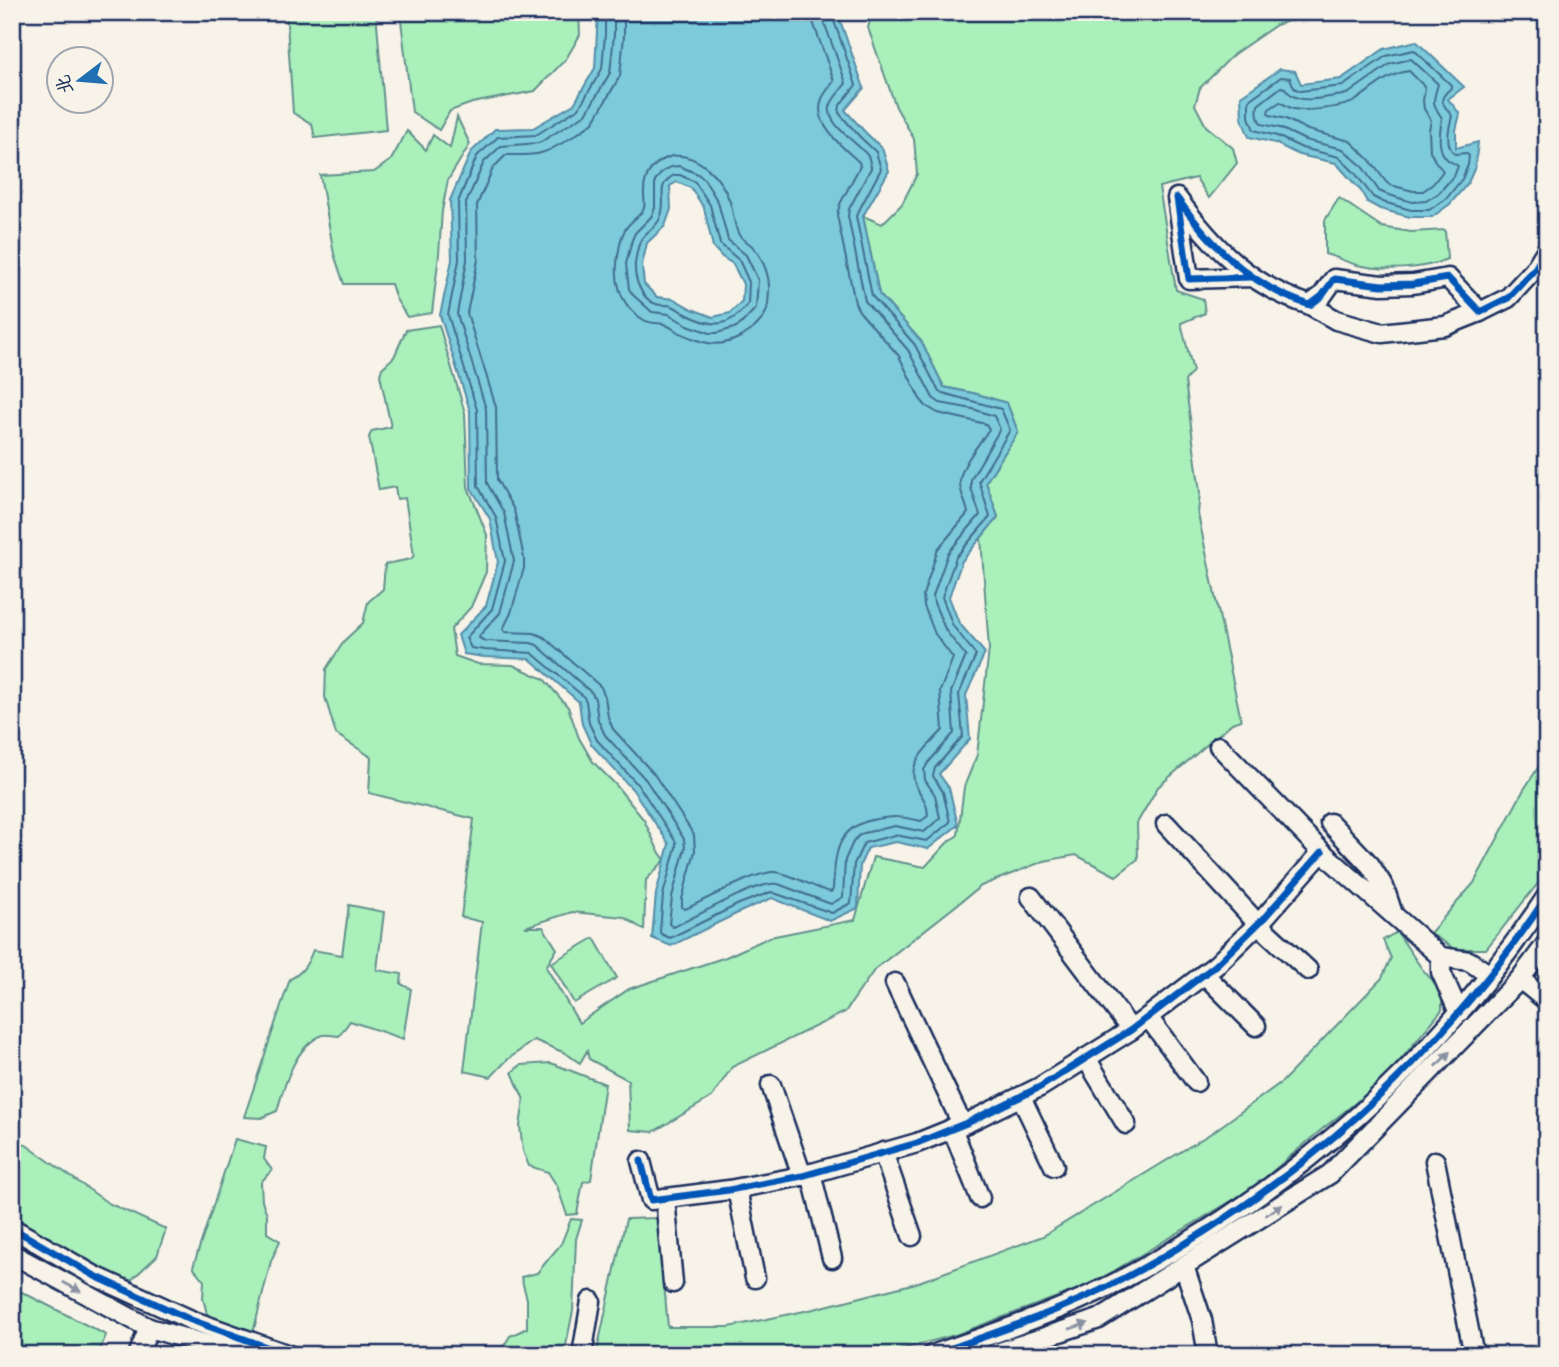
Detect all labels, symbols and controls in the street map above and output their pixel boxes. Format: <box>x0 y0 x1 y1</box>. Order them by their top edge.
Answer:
north arrow <box>46 46 116 116</box>
text: 北 <box>49 71 83 97</box>
one-way arrow <box>1434 1051 1450 1068</box>
one-way arrow <box>1264 1203 1283 1216</box>
one-way arrow <box>63 1281 82 1293</box>
one-way arrow <box>1068 1320 1089 1330</box>

